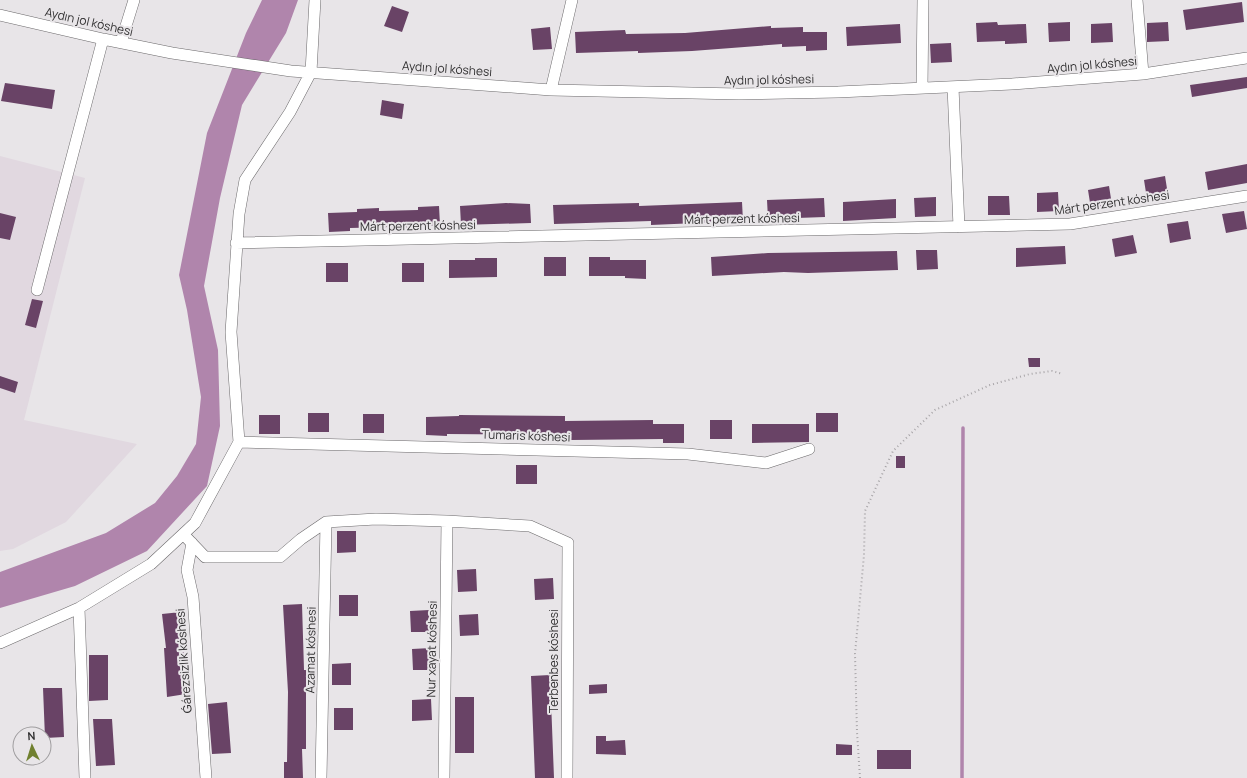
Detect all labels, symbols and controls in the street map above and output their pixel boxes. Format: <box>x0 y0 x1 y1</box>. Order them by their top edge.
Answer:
street label: Aydın jol kóshesi <box>43 3 135 40</box>
street label: Aydın jol kóshesi <box>1046 52 1138 77</box>
street label: Aydın jol kóshesi <box>401 57 493 80</box>
street label: Aydın jol kóshesi <box>724 70 814 89</box>
street label: Márt perzent kóshesi <box>1053 186 1171 219</box>
street label: Márt perzent kóshesi <box>684 209 800 228</box>
street label: Márt perzent kóshesi <box>360 216 476 235</box>
street label: Tumaris kóshesi <box>481 425 571 446</box>
street label: Nur xayat kóshesi <box>422 600 441 698</box>
street label: Azamat kóshesi <box>301 606 320 694</box>
street label: Ǵárezsizlik kóshesi <box>171 608 196 714</box>
street label: Terbenbes kóshesi <box>545 609 562 713</box>
north arrow <box>12 726 52 766</box>
text: N <box>27 728 36 743</box>

